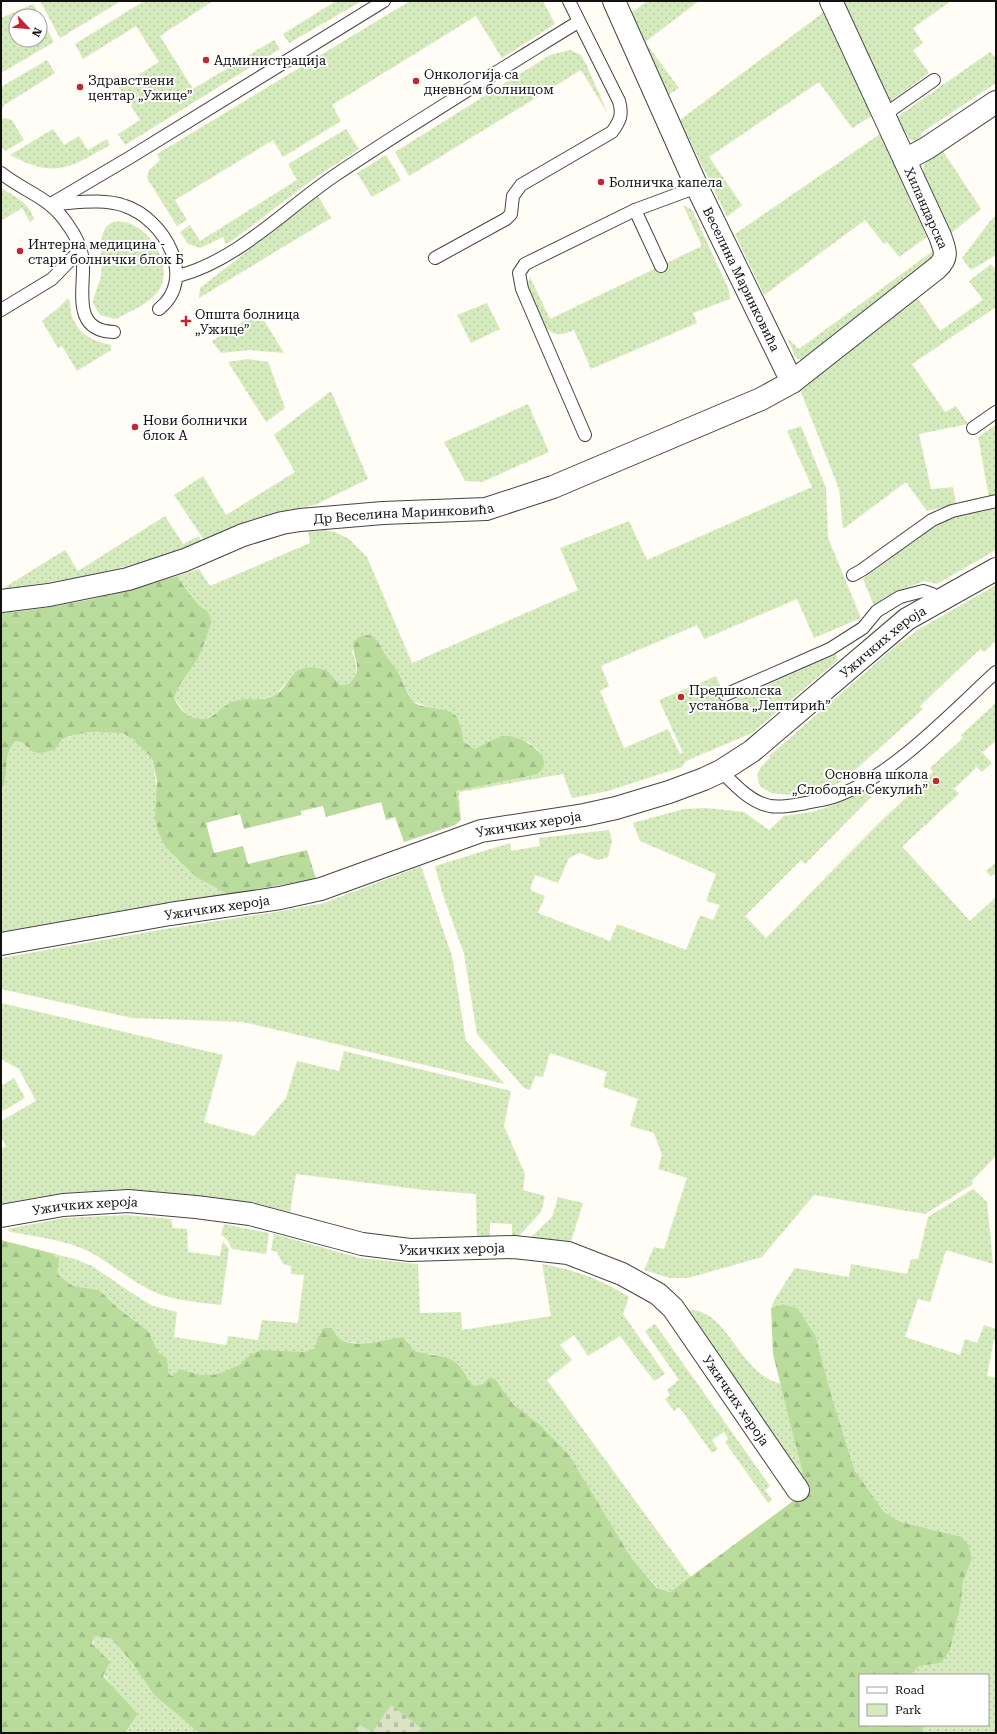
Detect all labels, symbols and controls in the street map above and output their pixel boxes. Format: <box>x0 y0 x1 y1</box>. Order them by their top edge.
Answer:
north arrow <box>8 8 48 48</box>
text: N <box>29 26 44 39</box>
place label: Администрација <box>214 53 326 68</box>
marker: Администрација <box>201 55 211 65</box>
place label: Онкологија са дневном болницом <box>424 67 554 97</box>
place label: Здравствени центар „Ужице” <box>88 73 193 103</box>
marker: Онкологија са дневном болницом <box>411 76 421 86</box>
marker: Здравствени центар „Ужице” <box>75 82 85 92</box>
street label: Хиландарска <box>901 165 951 251</box>
place label: Болничка капела <box>609 175 723 190</box>
marker: Болничка капела <box>596 177 606 187</box>
street label: Веселина Маринковића <box>700 204 783 354</box>
place label: Интерна медицина - стари болнички блок Б <box>28 237 184 267</box>
marker: Интерна медицина - стари болнички блок Б <box>15 246 25 256</box>
place label: Општа болница „Ужице” <box>195 307 300 337</box>
marker: Општа болница „Ужице” <box>180 315 192 327</box>
place label: Нови болнички блок А <box>143 413 248 443</box>
marker: Нови болнички блок А <box>130 422 140 432</box>
street label: Др Веселина Маринковића <box>313 499 496 526</box>
street label: Ужичких хероја <box>837 603 928 681</box>
place label: Предшколска установа „Лептирић” <box>689 683 831 713</box>
marker: Предшколска установа „Лептирић” <box>676 692 686 702</box>
place label: Основна школа „Слободан Секулић” <box>792 767 928 797</box>
marker: Основна школа „Слободан Секулић” <box>931 776 941 786</box>
street label: Ужичких хероја <box>474 808 582 840</box>
street label: Ужичких хероја <box>163 892 271 922</box>
street label: Ужичких хероја <box>31 1193 139 1218</box>
street label: Ужичких хероја <box>398 1240 505 1258</box>
street label: Ужичких хероја <box>700 1352 773 1448</box>
legend <box>859 1674 989 1726</box>
text: Road <box>895 1683 925 1697</box>
text: Park <box>895 1703 922 1717</box>

